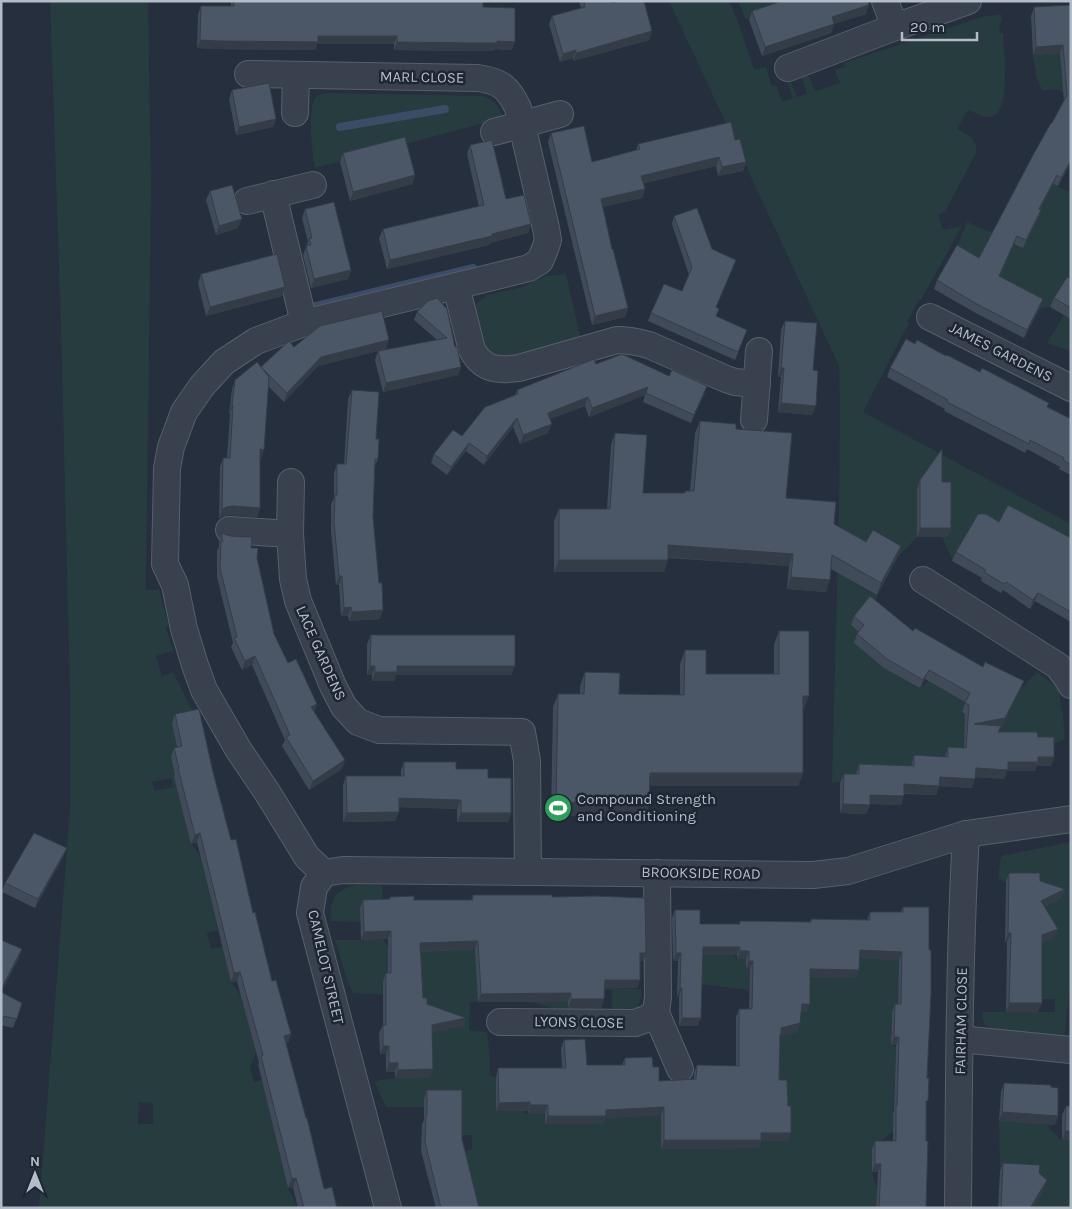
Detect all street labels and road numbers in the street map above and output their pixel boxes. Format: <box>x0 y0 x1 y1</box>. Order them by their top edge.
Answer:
street label: MARL CLOSE <box>380 67 464 87</box>
street label: JAMES GARDENS <box>946 318 1056 386</box>
street label: LACE GARDENS <box>292 603 350 703</box>
street label: BROOKSIDE ROAD <box>641 863 761 883</box>
street label: CAMELOT STREET <box>304 908 348 1026</box>
street label: FAIRHAM CLOSE <box>951 967 971 1075</box>
street label: LYONS CLOSE <box>534 1012 624 1032</box>

